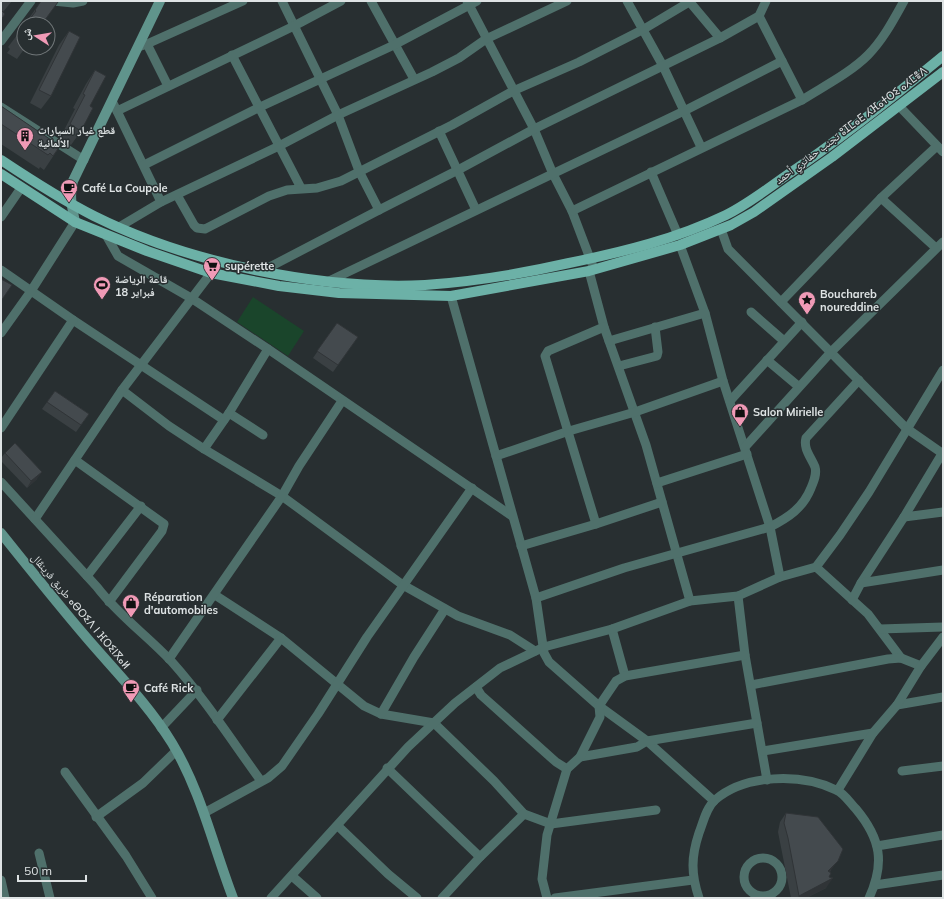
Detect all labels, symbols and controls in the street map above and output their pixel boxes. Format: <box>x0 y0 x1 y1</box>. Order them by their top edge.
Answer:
north arrow <box>16 16 56 56</box>
text: ش <box>18 26 35 41</box>
street label: تجنب حفاتري أحمد ⵓⵊⵎⴰⴹ ⵃⴼⴰⵜⵔⵉ ⴰⵃⵎⴻⴷ <box>772 63 931 188</box>
place label: قطع غيار السيارات الألمانية <box>38 123 115 150</box>
building icon: قطع غيار السيارات الألمانية <box>15 126 35 151</box>
cafe icon: Café La Coupole <box>59 178 79 203</box>
place label: Café La Coupole <box>82 181 168 195</box>
supermarket icon: supérette <box>202 256 222 281</box>
place label: supérette <box>225 259 274 273</box>
place label: قاعة الرياضة 18 فبراير <box>115 272 168 299</box>
sports icon: قاعة الرياضة 18 فبراير <box>92 275 112 300</box>
place label: Bouchareb noureddine <box>820 287 879 314</box>
place icon: Bouchareb noureddine <box>797 290 817 315</box>
shop icon: Salon Mirielle <box>730 402 750 427</box>
place label: Salon Mirielle <box>753 405 823 419</box>
street label: طريق فرينڨال ⴰⴱⵔⵉⴷ ⵏ ⴼⵔⵉⵏⴳⴰⵍ <box>29 550 133 672</box>
place label: Réparation d'automobiles <box>144 590 218 617</box>
shop icon: Réparation d'automobiles <box>121 593 141 618</box>
cafe icon: Café Rick <box>121 678 141 703</box>
place label: Café Rick <box>144 681 194 695</box>
scale bar <box>18 857 86 883</box>
text: 50 m <box>24 863 52 878</box>

